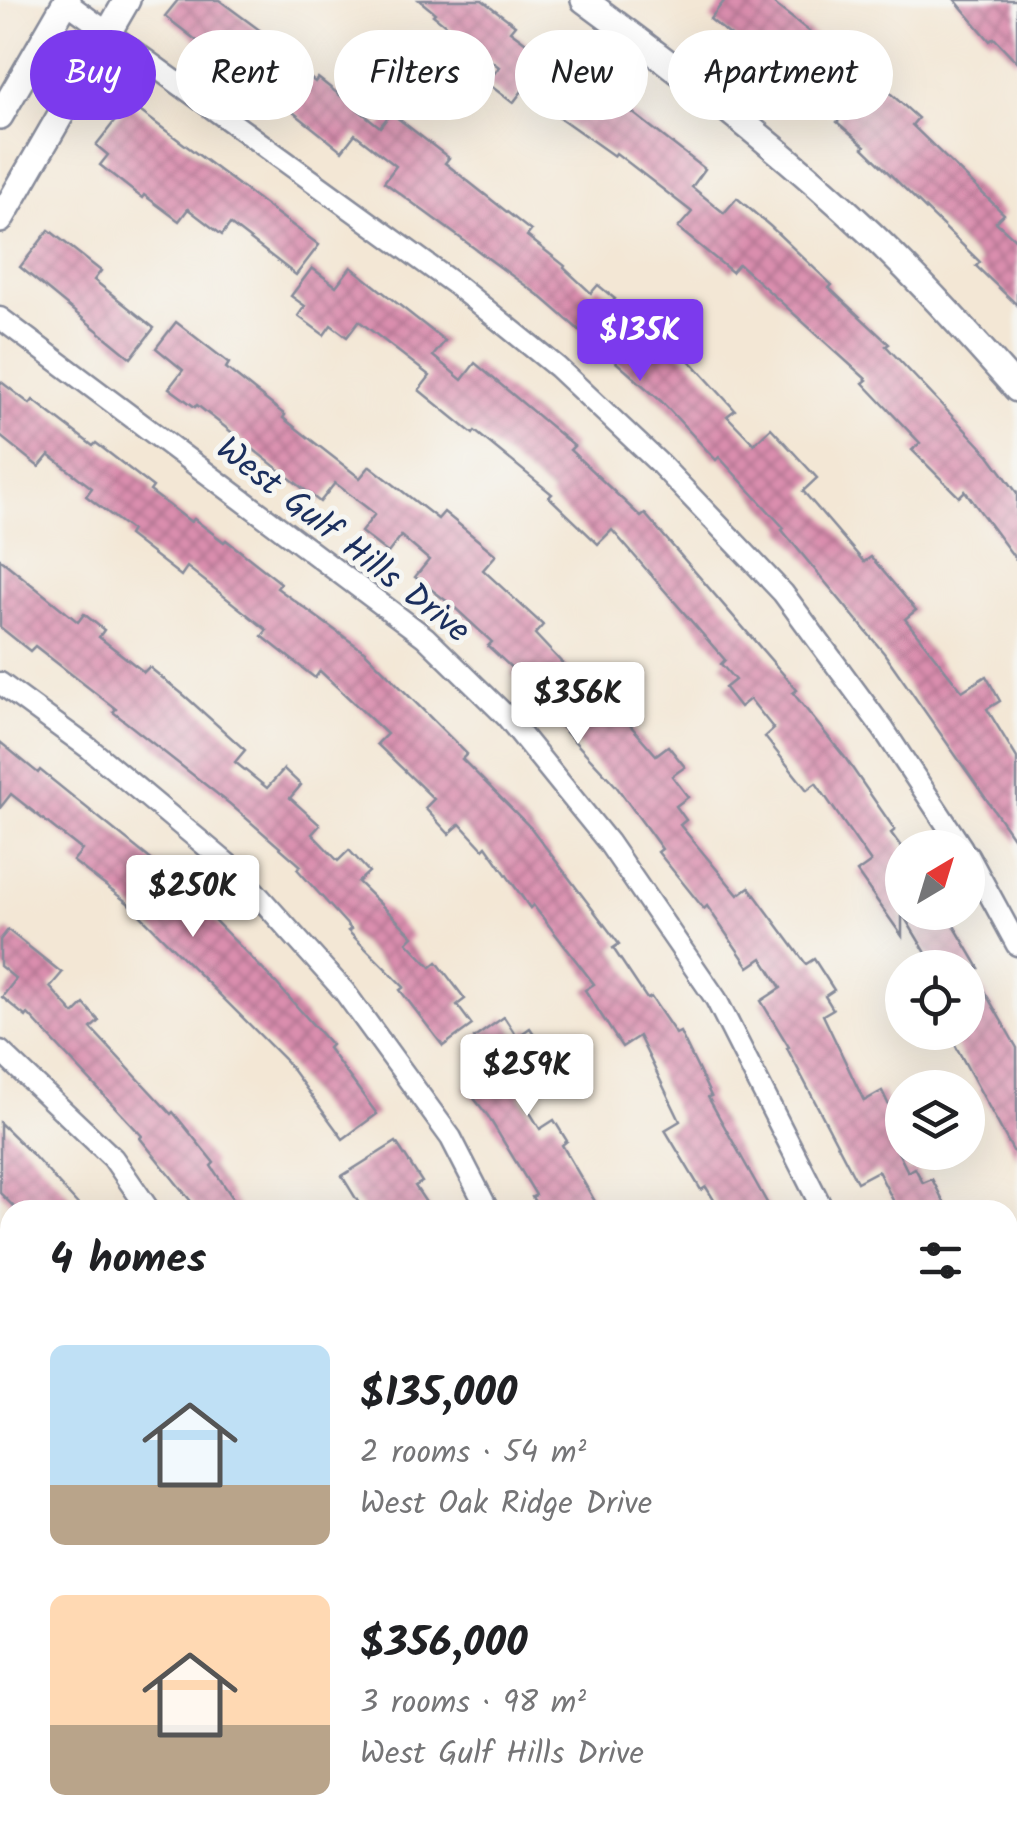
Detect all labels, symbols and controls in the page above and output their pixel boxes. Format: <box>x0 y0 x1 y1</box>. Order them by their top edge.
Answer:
chip: Buy <box>30 30 156 120</box>
chip: Rent <box>176 30 314 120</box>
chip: Filters <box>334 30 495 120</box>
chip: New <box>515 30 648 120</box>
chip: Apartment <box>668 30 893 120</box>
pin: $135K <box>570 299 710 384</box>
text: $135K <box>599 306 681 357</box>
street label: West Gulf Hills Drive <box>203 424 482 659</box>
pin: $356K <box>508 662 648 747</box>
text: $356K <box>533 669 623 720</box>
north arrow <box>885 830 985 930</box>
map controls <box>885 830 985 1170</box>
pin: $250K <box>123 855 263 940</box>
text: $250K <box>148 862 238 913</box>
button: locate <box>885 950 985 1050</box>
pin: $259K <box>457 1034 597 1119</box>
text: $259K <box>482 1041 572 1092</box>
button: layers <box>885 1070 985 1170</box>
text: 4 homes <box>50 1227 206 1294</box>
icon: filters <box>913 1233 968 1288</box>
text: $135,000 <box>360 1361 517 1428</box>
icon: home <box>130 1385 250 1505</box>
text: 2 rooms · 54 m² <box>360 1428 586 1479</box>
text: West Oak Ridge Drive <box>360 1479 652 1530</box>
text: $356,000 <box>360 1611 528 1678</box>
icon: home <box>130 1635 250 1755</box>
text: 3 rooms · 98 m² <box>360 1678 586 1729</box>
text: West Gulf Hills Drive <box>360 1729 644 1780</box>

